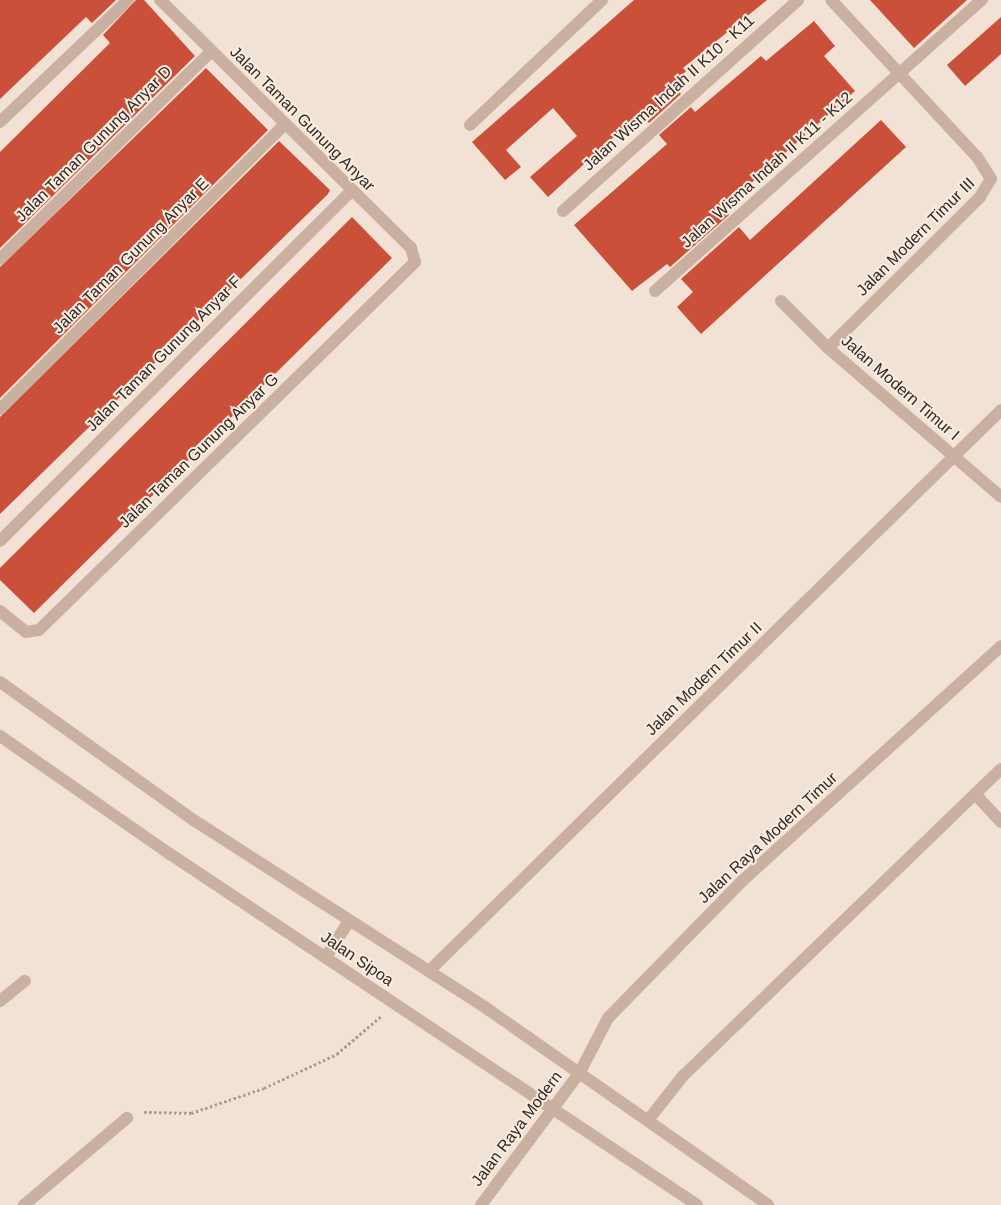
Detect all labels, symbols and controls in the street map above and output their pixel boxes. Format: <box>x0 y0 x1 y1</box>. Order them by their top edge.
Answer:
street label: Jalan Wisma Indah II K10 - K11 <box>579 11 759 175</box>
street label: Jalan Taman Gunung Anyar <box>225 42 379 196</box>
street label: Jalan Taman Gunung Anyar D <box>11 61 177 227</box>
street label: Jalan Wisma Indah II K11 - K12 <box>677 88 857 252</box>
street label: Jalan Taman Gunung Anyar E <box>49 174 213 338</box>
street label: Jalan Modern Timur III <box>853 174 979 300</box>
street label: Jalan Taman Gunung Anyar F <box>82 272 246 436</box>
street label: Jalan Modern Timur I <box>837 331 963 445</box>
street label: Jalan Taman Gunung Anyar G <box>115 369 283 533</box>
street label: Jalan Modern Timur II <box>642 618 766 740</box>
street label: Jalan Raya Modern Timur <box>694 768 842 908</box>
street label: Jalan Sipoa <box>317 928 397 990</box>
street label: Jalan Raya Modern <box>468 1068 566 1190</box>

